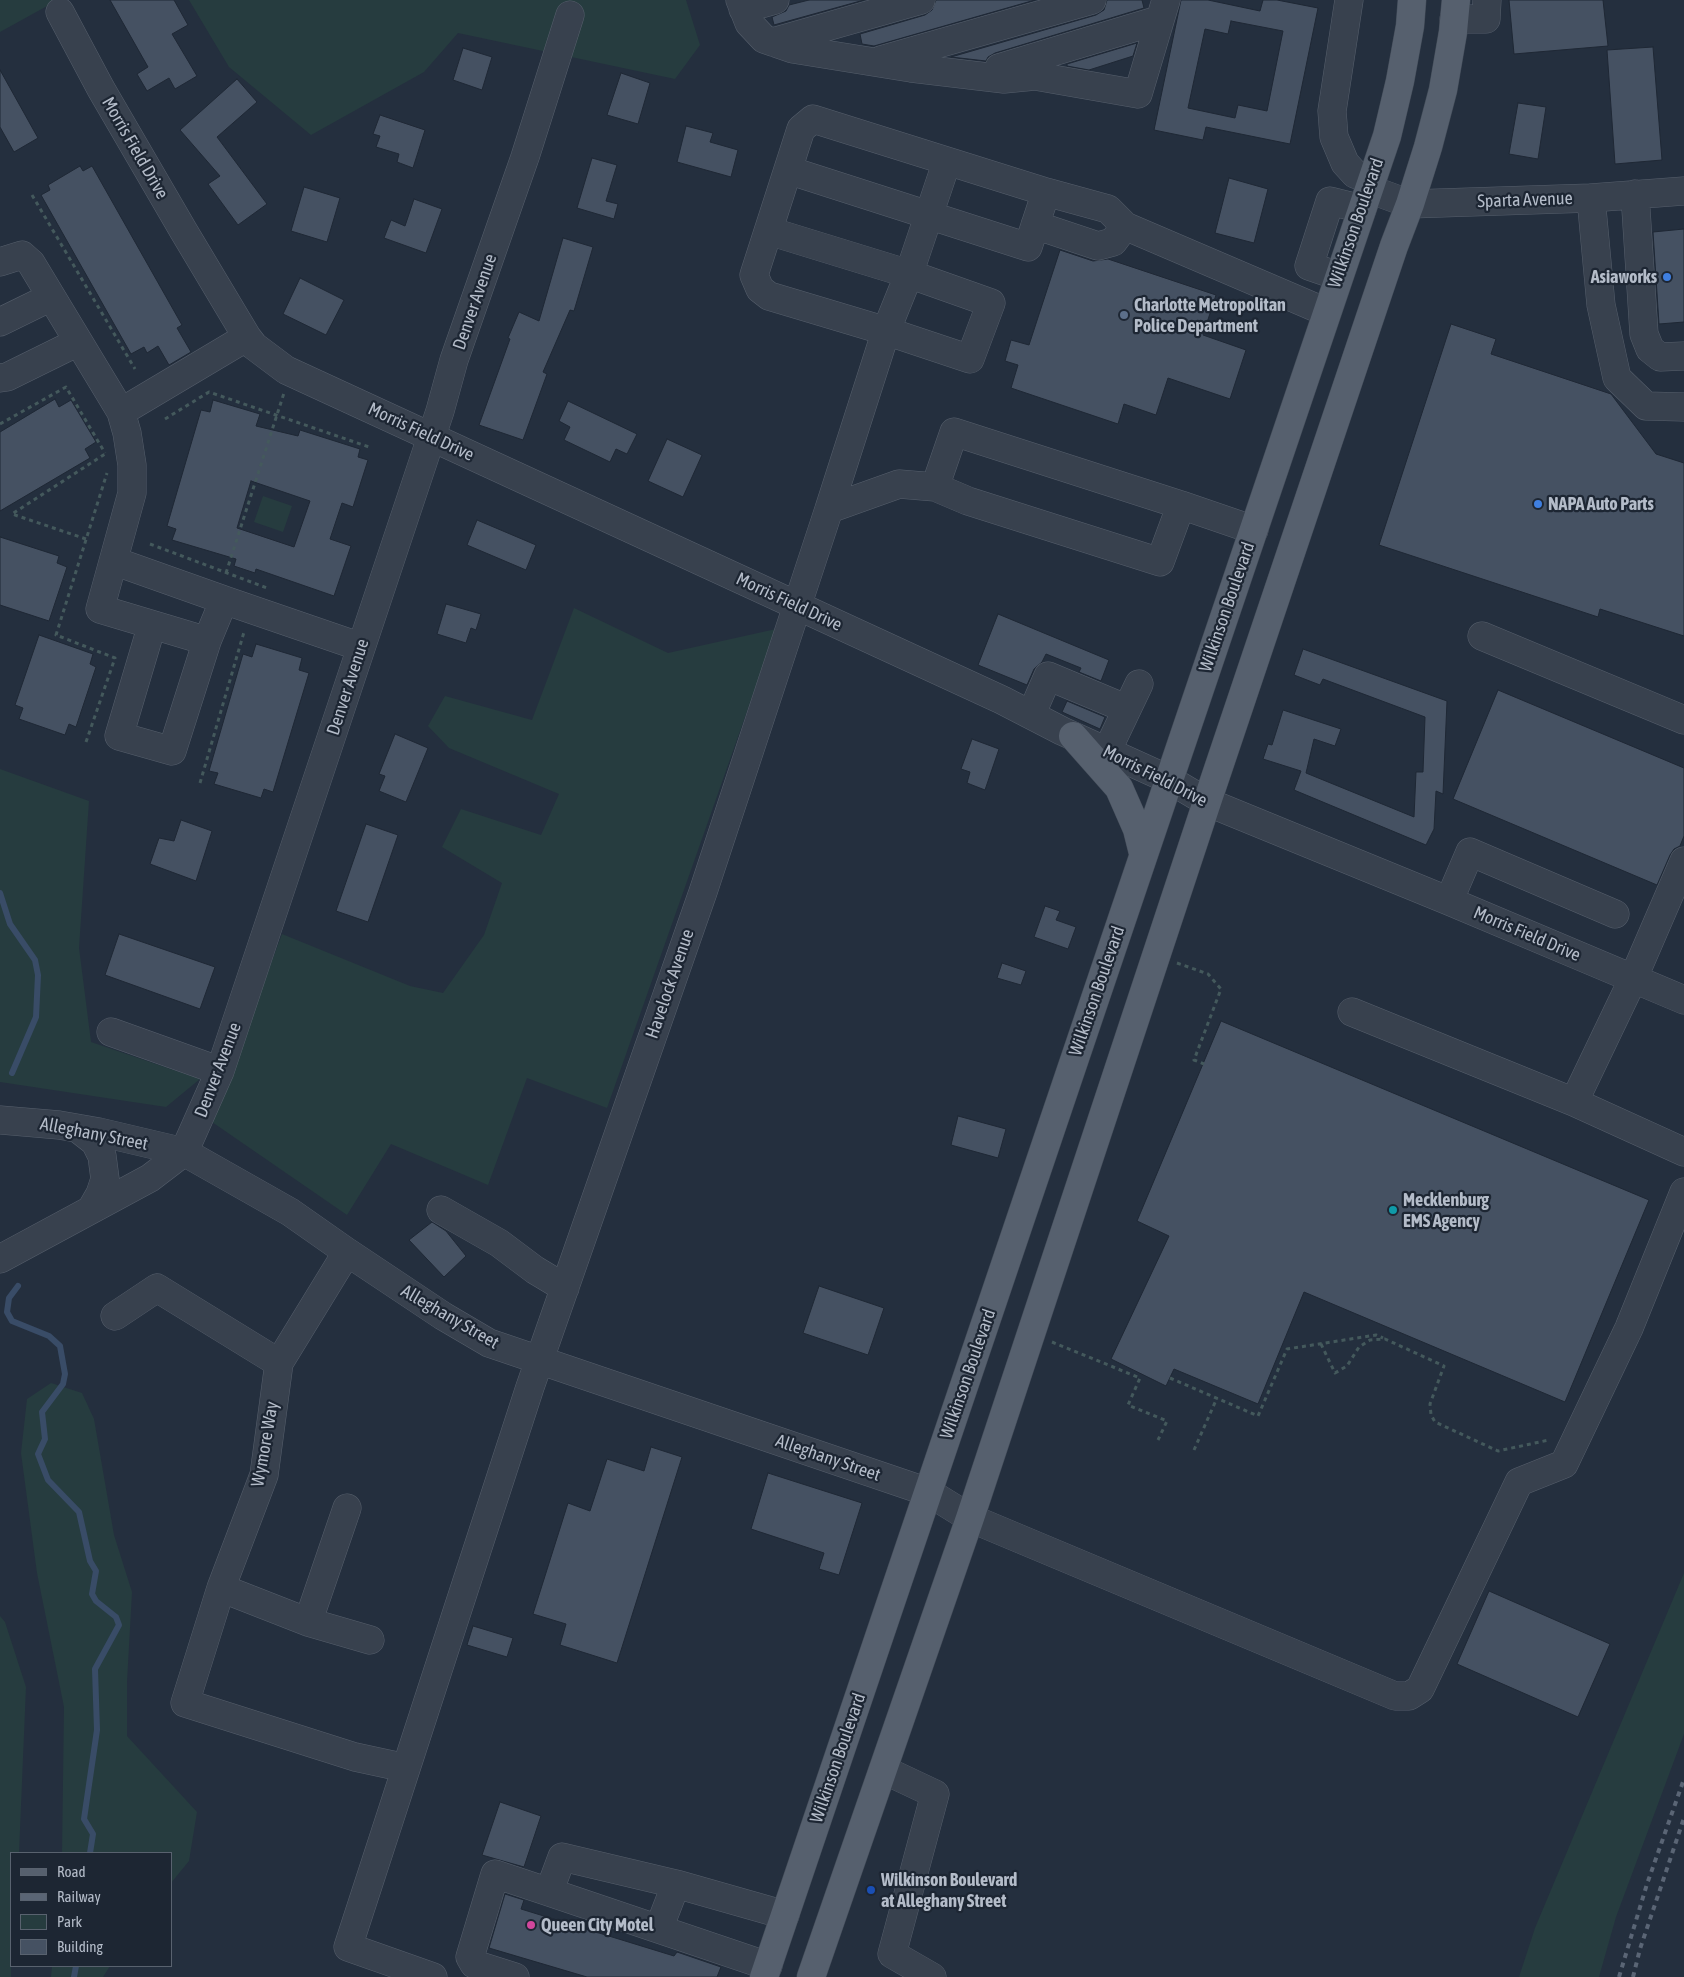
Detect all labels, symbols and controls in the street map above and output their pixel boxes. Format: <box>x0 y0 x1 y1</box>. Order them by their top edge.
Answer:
street label: Morris Field Drive <box>97 93 173 203</box>
street label: Wilkinson Boulevard <box>1324 155 1388 291</box>
street label: Sparta Avenue <box>1477 188 1573 212</box>
street label: Denver Avenue <box>449 251 501 353</box>
place label: Asiaworks <box>1591 266 1657 288</box>
marker: Asiaworks <box>1661 271 1673 283</box>
place label: Charlotte Metropolitan Police Department <box>1134 294 1286 336</box>
marker: Charlotte Metropolitan Police Department <box>1118 309 1130 321</box>
street label: Morris Field Drive <box>365 398 477 466</box>
place label: NAPA Auto Parts <box>1548 493 1654 515</box>
marker: NAPA Auto Parts <box>1532 498 1544 510</box>
street label: Wilkinson Boulevard <box>1195 539 1259 675</box>
street label: Morris Field Drive <box>733 568 845 636</box>
street label: Denver Avenue <box>322 636 374 738</box>
street label: Morris Field Drive <box>1099 740 1211 812</box>
street label: Morris Field Drive <box>1470 902 1584 966</box>
street label: Wilkinson Boulevard <box>1065 923 1129 1059</box>
street label: Havelock Avenue <box>641 927 699 1041</box>
street label: Denver Avenue <box>190 1019 246 1121</box>
street label: Alleghany Street <box>38 1113 150 1155</box>
place label: Mecklenburg EMS Agency <box>1403 1189 1489 1232</box>
marker: Mecklenburg EMS Agency <box>1387 1204 1399 1216</box>
street label: Alleghany Street <box>397 1280 503 1354</box>
street label: Wilkinson Boulevard <box>936 1306 1000 1442</box>
street label: Wymore Way <box>247 1400 283 1488</box>
street label: Alleghany Street <box>773 1430 883 1486</box>
street label: Wilkinson Boulevard <box>806 1690 870 1826</box>
legend <box>10 1852 172 1967</box>
text: Road <box>57 1863 86 1880</box>
place label: Wilkinson Boulevard at Alleghany Street <box>881 1869 1017 1912</box>
marker: Wilkinson Boulevard at Alleghany Street <box>865 1884 877 1896</box>
text: Railway <box>57 1888 101 1905</box>
text: Park <box>57 1913 82 1930</box>
place label: Queen City Motel <box>541 1914 653 1936</box>
marker: Queen City Motel <box>525 1919 537 1931</box>
text: Building <box>57 1938 103 1955</box>

